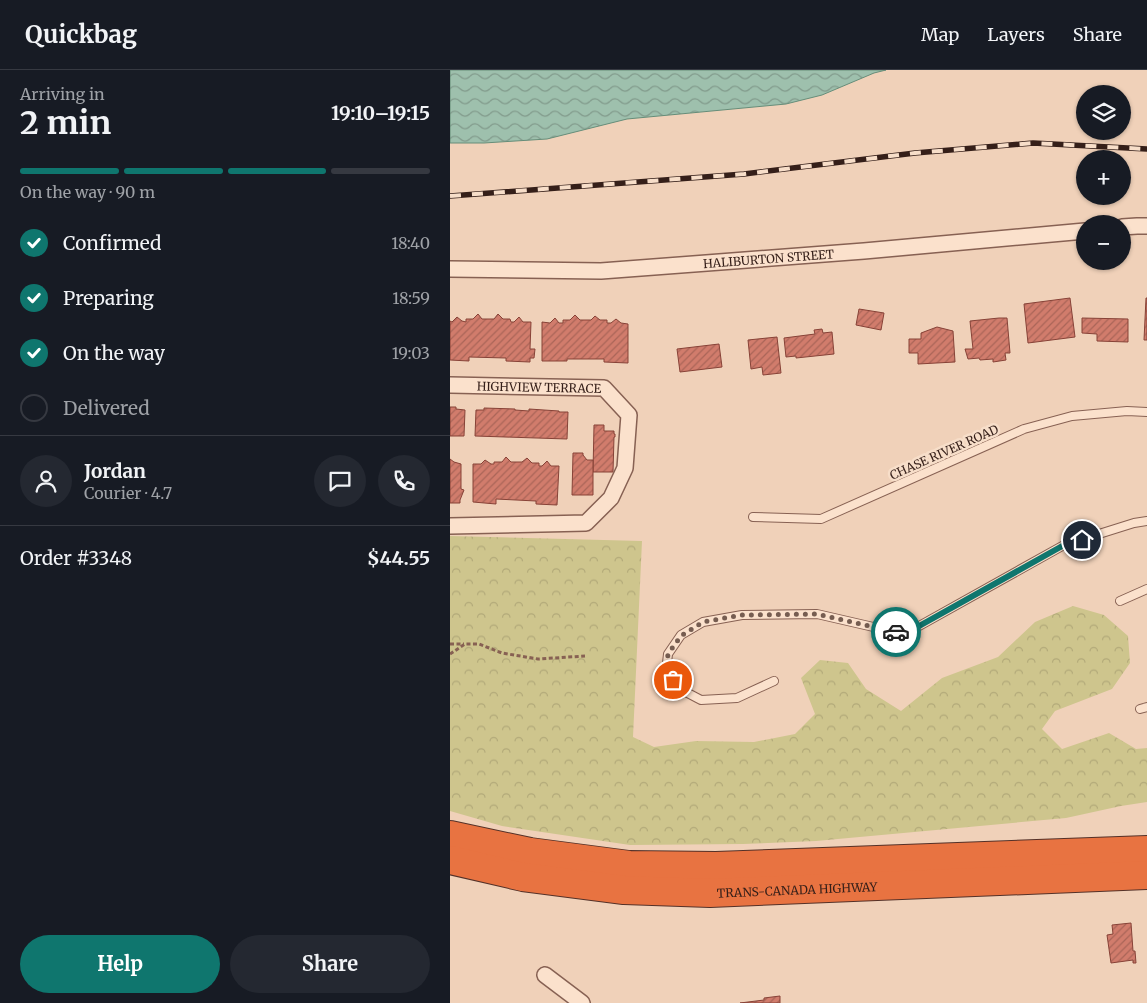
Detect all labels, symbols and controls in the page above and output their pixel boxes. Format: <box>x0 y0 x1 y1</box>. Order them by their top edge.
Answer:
text: Quickbag <box>25 19 137 50</box>
text: Map <box>921 23 959 46</box>
text: Layers <box>987 23 1045 46</box>
text: Share <box>1073 23 1122 46</box>
text: Arriving in <box>20 84 105 104</box>
map controls <box>1076 85 1131 270</box>
button: layers <box>1076 85 1131 140</box>
text: 19:10–19:15 <box>331 101 430 125</box>
text: 2 min <box>20 103 111 143</box>
button: + <box>1076 150 1131 205</box>
text: On the way · 90 m <box>20 182 155 202</box>
button: − <box>1076 215 1131 270</box>
icon: check <box>20 229 48 257</box>
text: Confirmed <box>63 231 161 255</box>
text: 18:40 <box>391 233 430 253</box>
street label: HALIBURTON STREET <box>702 246 835 271</box>
icon: check <box>20 284 48 312</box>
text: Preparing <box>63 286 154 310</box>
text: 18:59 <box>392 288 430 308</box>
icon: check <box>20 339 48 367</box>
text: On the way <box>63 341 165 365</box>
text: 19:03 <box>392 343 430 363</box>
street label: HIGHVIEW TERRACE <box>477 378 602 395</box>
text: Delivered <box>63 396 150 420</box>
street label: CHASE RIVER ROAD <box>887 421 1001 483</box>
button: person <box>20 455 72 507</box>
button: chat <box>314 455 366 507</box>
button: phone <box>378 455 430 507</box>
text: Jordan <box>84 459 146 483</box>
text: Courier · 4.7 <box>84 483 172 503</box>
pin <box>1061 519 1103 561</box>
icon: home <box>1068 526 1096 554</box>
text: Order #3348 <box>20 546 132 570</box>
text: $44.55 <box>367 546 430 570</box>
courier <box>871 607 921 657</box>
icon: car <box>882 618 910 646</box>
pin <box>652 659 694 701</box>
icon: bag <box>659 666 687 694</box>
street label: TRANS-CANADA HIGHWAY <box>717 879 878 900</box>
button: Help <box>20 935 220 993</box>
button: Share <box>230 935 430 993</box>

